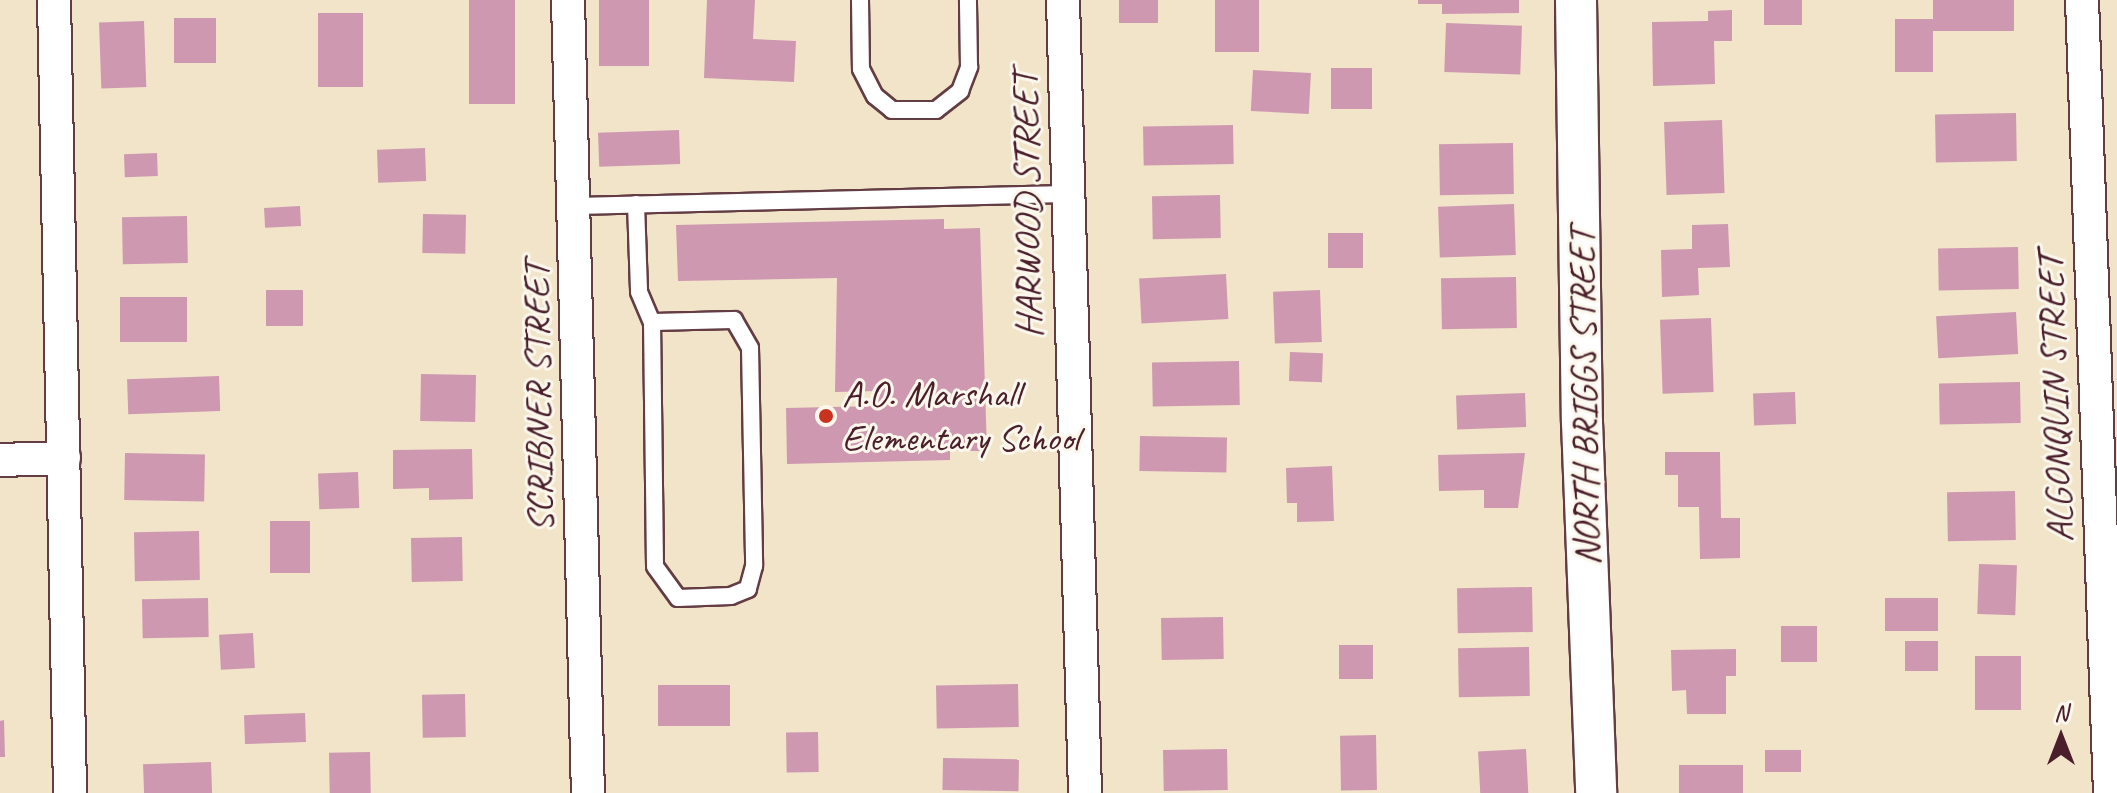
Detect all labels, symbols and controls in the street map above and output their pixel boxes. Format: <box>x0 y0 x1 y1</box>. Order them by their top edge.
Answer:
street label: HARWOOD STREET <box>1002 72 1052 338</box>
street label: NORTH BRIGGS STREET <box>1558 227 1610 567</box>
street label: ALGONQUIN STREET <box>2027 253 2083 543</box>
street label: SCRIBNER STREET <box>513 261 563 533</box>
place label: A.O. Marshall Elementary School <box>842 371 1079 460</box>
marker: A.O. Marshall Elementary School <box>817 407 835 425</box>
north arrow <box>2021 697 2101 777</box>
text: N <box>2054 699 2068 727</box>

